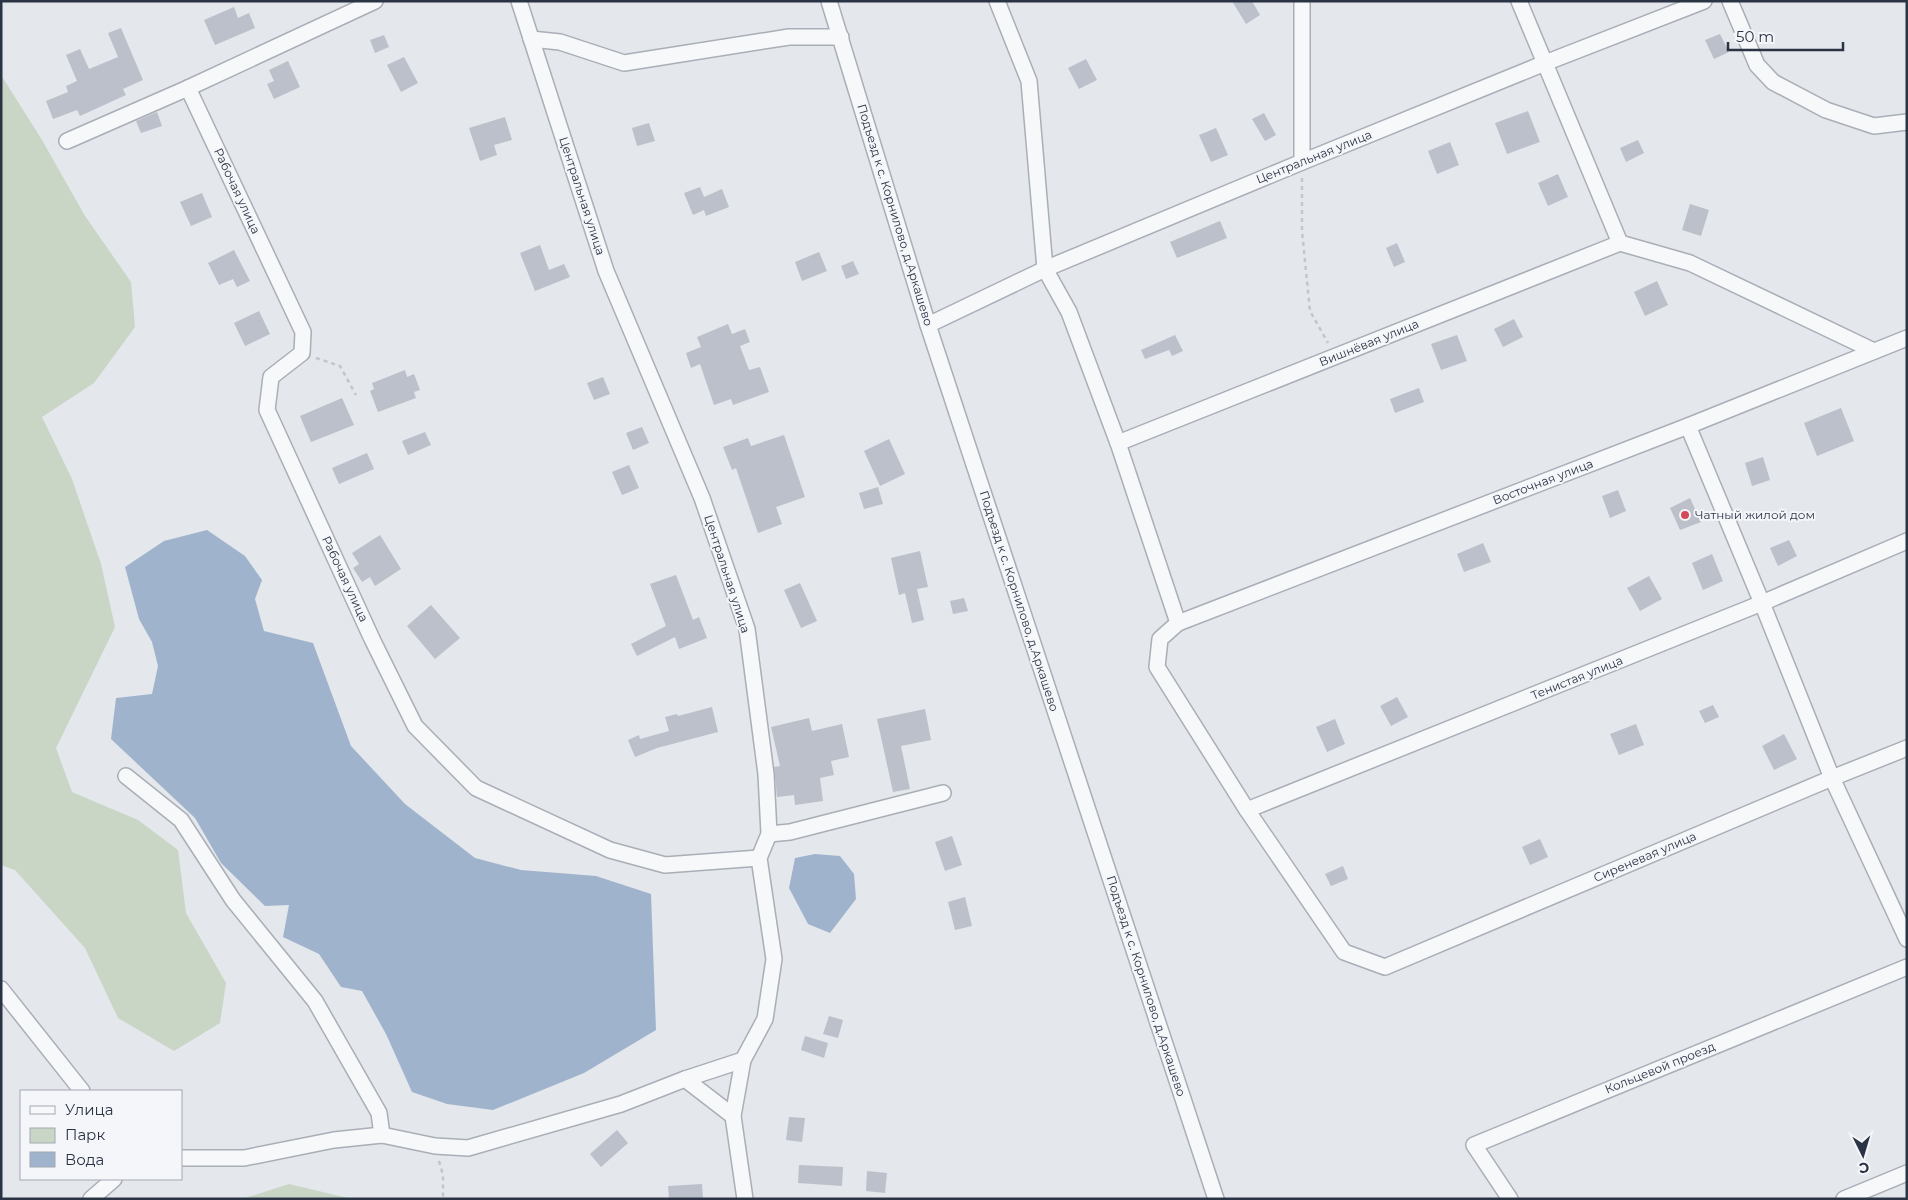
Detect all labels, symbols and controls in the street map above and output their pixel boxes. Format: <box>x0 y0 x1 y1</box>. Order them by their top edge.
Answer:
scale bar <box>1728 20 1843 52</box>
text: 50 m <box>1736 27 1774 46</box>
street label: Подъезд к с. Корнилово, д.Аркашево <box>854 102 937 328</box>
street label: Центральная улица <box>1254 126 1374 187</box>
street label: Центральная улица <box>556 135 609 257</box>
street label: Рабочая улица <box>211 146 264 236</box>
street label: Вишнёвая улица <box>1317 316 1421 369</box>
street label: Восточная улица <box>1490 455 1595 508</box>
street label: Подъезд к с. Корнилово, д.Аркашево <box>977 488 1062 714</box>
place label: Чатный жилой дом <box>1695 507 1815 522</box>
marker: Чатный жилой дом <box>1679 509 1691 521</box>
street label: Центральная улица <box>701 513 754 635</box>
street label: Рабочая улица <box>319 534 372 624</box>
street label: Тенистая улица <box>1529 652 1625 703</box>
street label: Сиреневая улица <box>1591 828 1698 885</box>
street label: Подъезд к с. Корнилово, д.Аркашево <box>1104 873 1189 1099</box>
street label: Кольцевой проезд <box>1603 1038 1717 1097</box>
legend <box>20 1090 182 1180</box>
text: Улица <box>65 1100 113 1119</box>
text: Парк <box>65 1125 105 1144</box>
north arrow <box>1838 1130 1888 1180</box>
text: Вода <box>65 1150 104 1169</box>
text: С <box>1858 1159 1870 1177</box>

